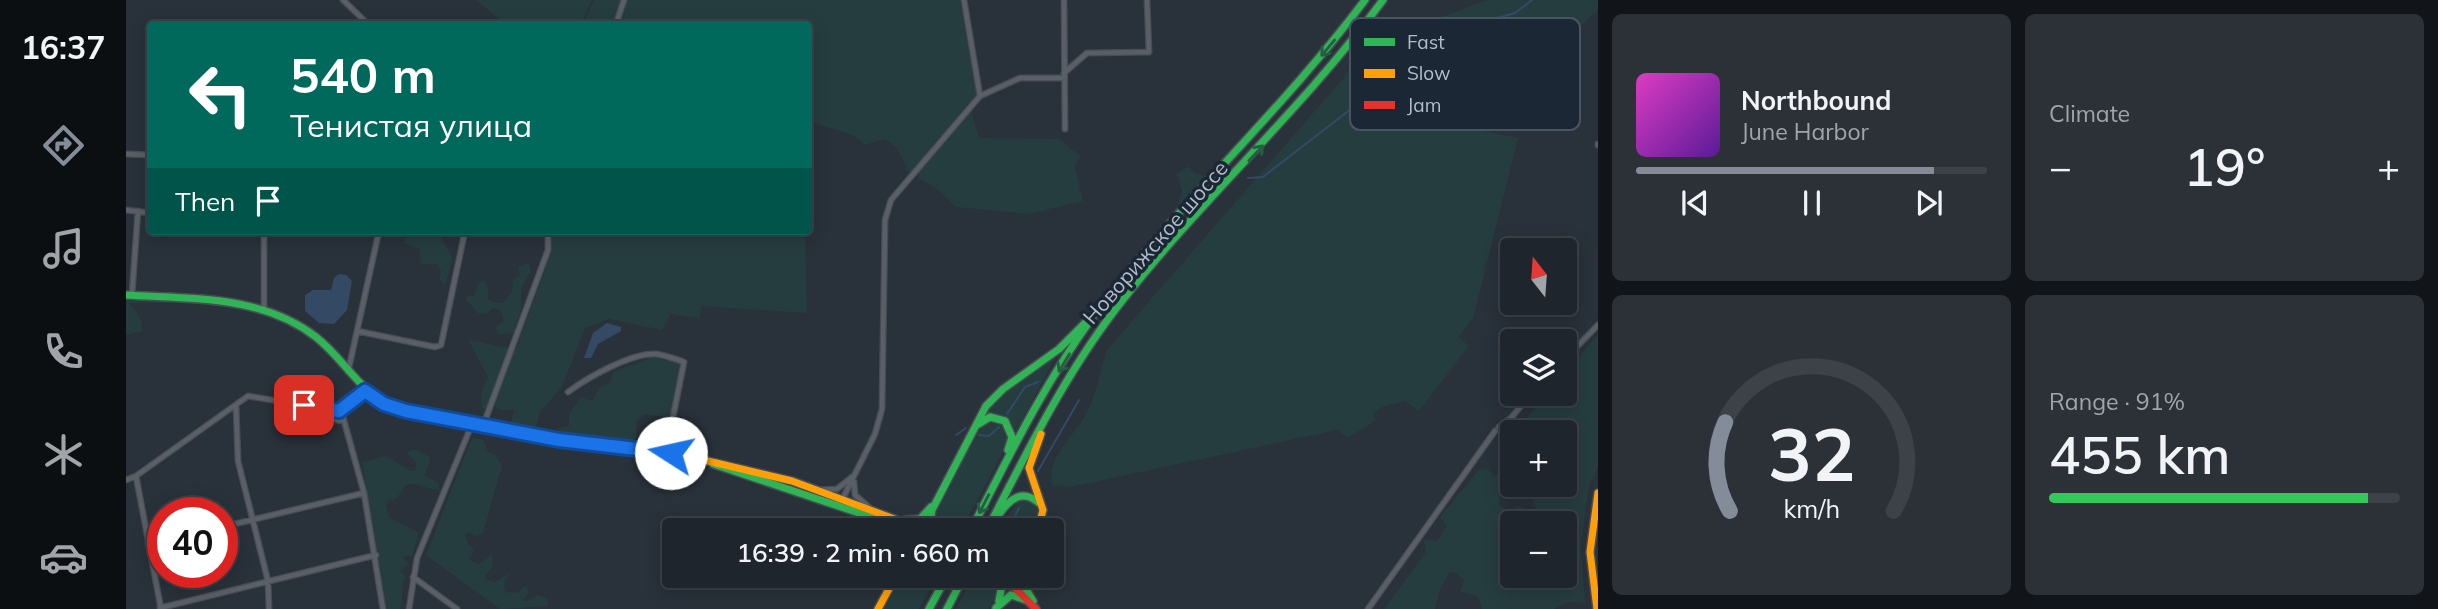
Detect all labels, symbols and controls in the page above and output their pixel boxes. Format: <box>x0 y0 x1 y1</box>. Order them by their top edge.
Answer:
legend <box>1350 18 1580 130</box>
text: 16:37 <box>21 27 105 67</box>
text: Fast <box>1407 30 1445 54</box>
one-way arrow <box>1320 38 1336 56</box>
text: 540 m <box>290 44 436 105</box>
icon: left <box>175 49 266 140</box>
text: Slow <box>1407 61 1451 85</box>
text: Northbound <box>1741 84 1891 117</box>
text: Jam <box>1407 93 1441 117</box>
text: Climate <box>2049 99 2130 128</box>
text: Тенистая улица <box>290 105 532 145</box>
text: June Harbor <box>1741 117 1869 146</box>
icon: directions <box>39 121 88 170</box>
text: 19° <box>2184 134 2265 199</box>
text: − <box>2049 143 2072 191</box>
text: + <box>2377 143 2400 191</box>
one-way arrow <box>1247 145 1264 162</box>
street label: Новорижское шоссе <box>1077 155 1233 329</box>
icon: arrive <box>249 182 287 220</box>
icon: previous <box>1676 184 1714 222</box>
icon: pause <box>1793 184 1831 222</box>
icon: next <box>1910 184 1948 222</box>
text: Then <box>175 185 235 218</box>
icon: music <box>39 224 88 273</box>
north arrow <box>1500 238 1577 315</box>
map controls <box>1500 238 1577 588</box>
icon: phone <box>39 327 88 376</box>
button: layers <box>1500 329 1577 406</box>
one-way arrow <box>1057 352 1071 372</box>
pin <box>274 375 334 435</box>
icon: arrive <box>285 386 323 424</box>
text: Range · 91% <box>2049 387 2185 416</box>
text: 32 <box>1768 408 1855 499</box>
position arrow <box>634 416 708 490</box>
button: + <box>1500 420 1577 497</box>
text: 455 km <box>2049 422 2230 487</box>
icon: climate <box>39 430 88 479</box>
one-way arrow <box>977 493 991 514</box>
text: km/h <box>1783 493 1840 524</box>
speed limit sign: 40 <box>147 497 238 588</box>
button: − <box>1500 511 1577 588</box>
icon: car <box>39 533 88 582</box>
text: 16:39 · 2 min · 660 m <box>736 536 990 569</box>

